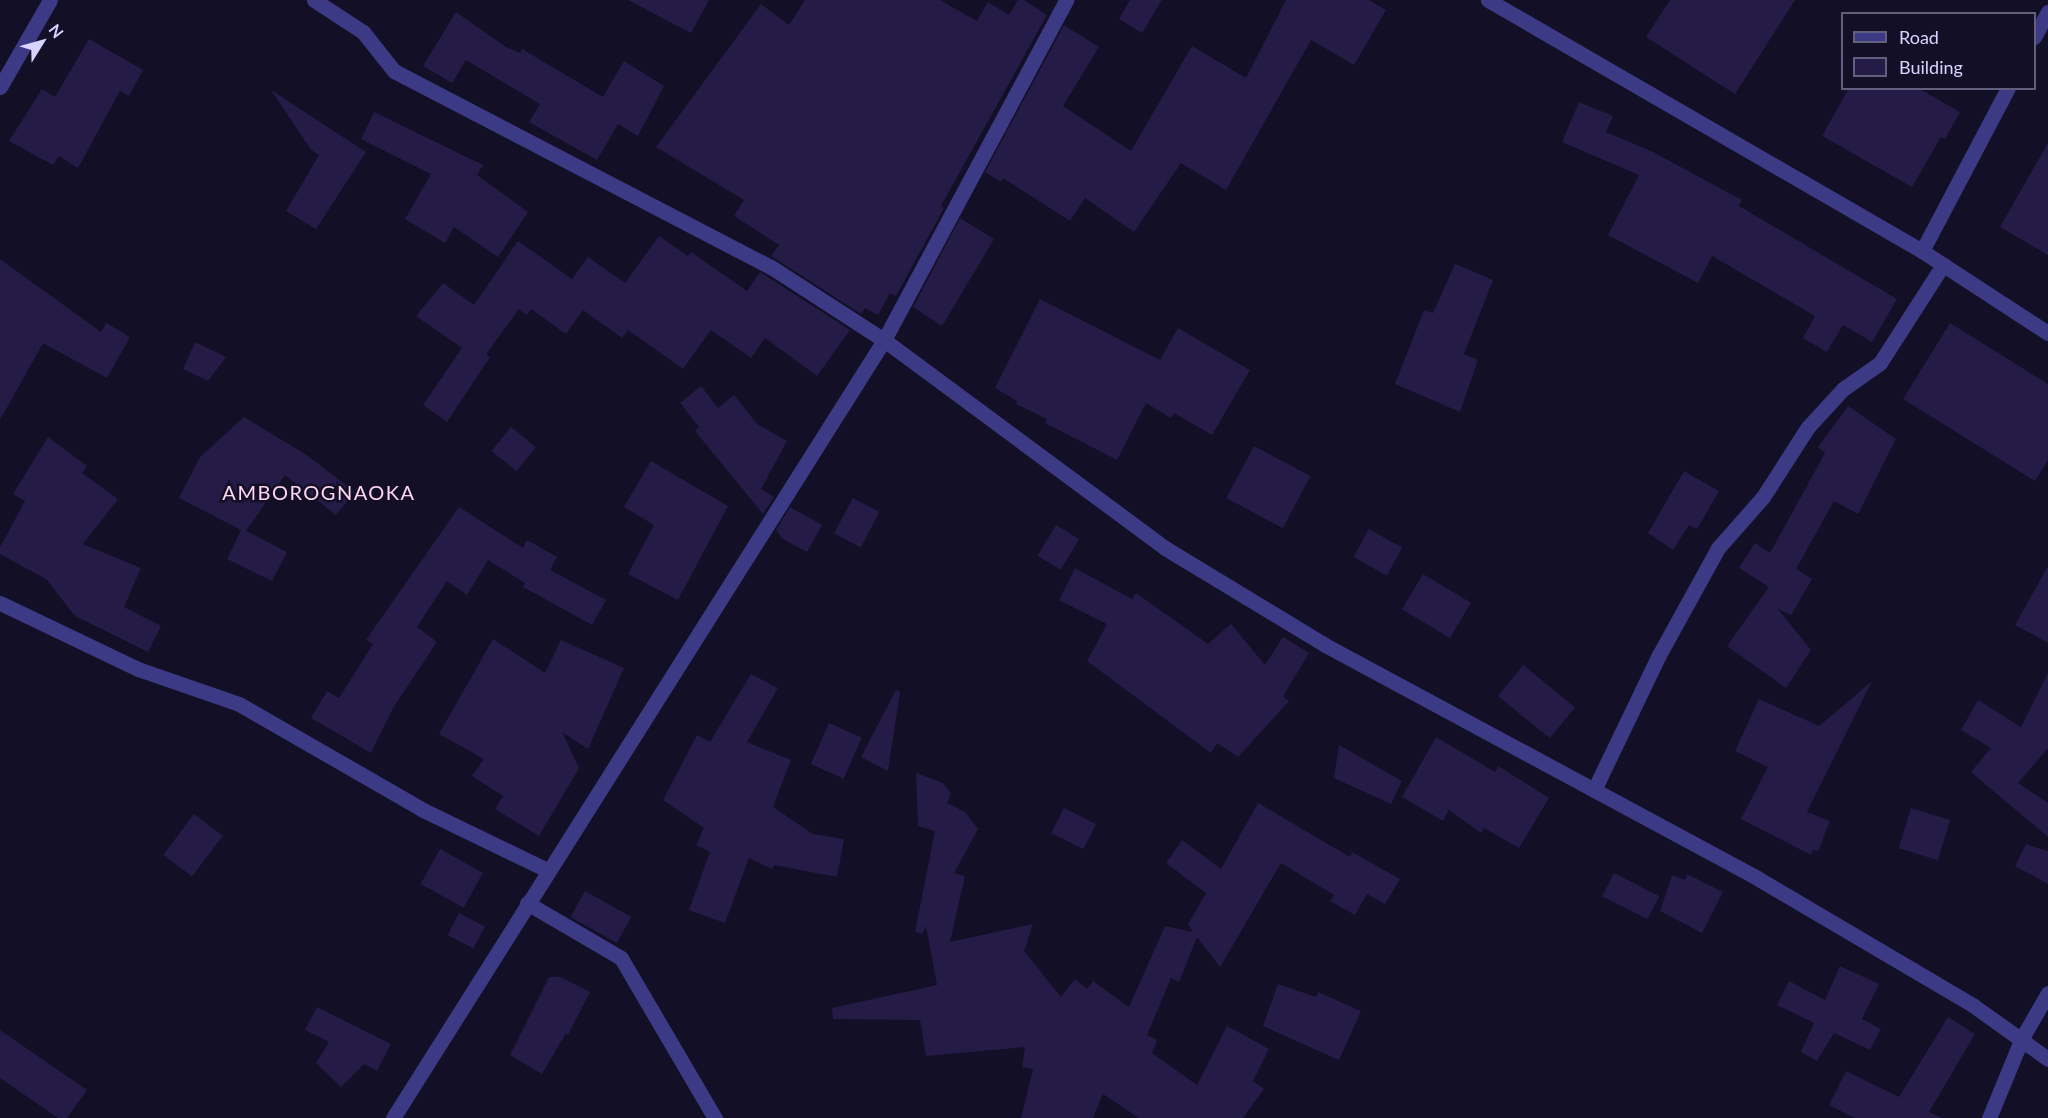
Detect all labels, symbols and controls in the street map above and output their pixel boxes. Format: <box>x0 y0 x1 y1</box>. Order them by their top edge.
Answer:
north arrow <box>12 12 72 72</box>
legend <box>1841 12 2036 90</box>
text: N <box>45 20 68 42</box>
text: Road <box>1899 26 1939 48</box>
text: Building <box>1899 56 1963 78</box>
district label: AMBOROGNAOKA <box>222 480 416 504</box>

